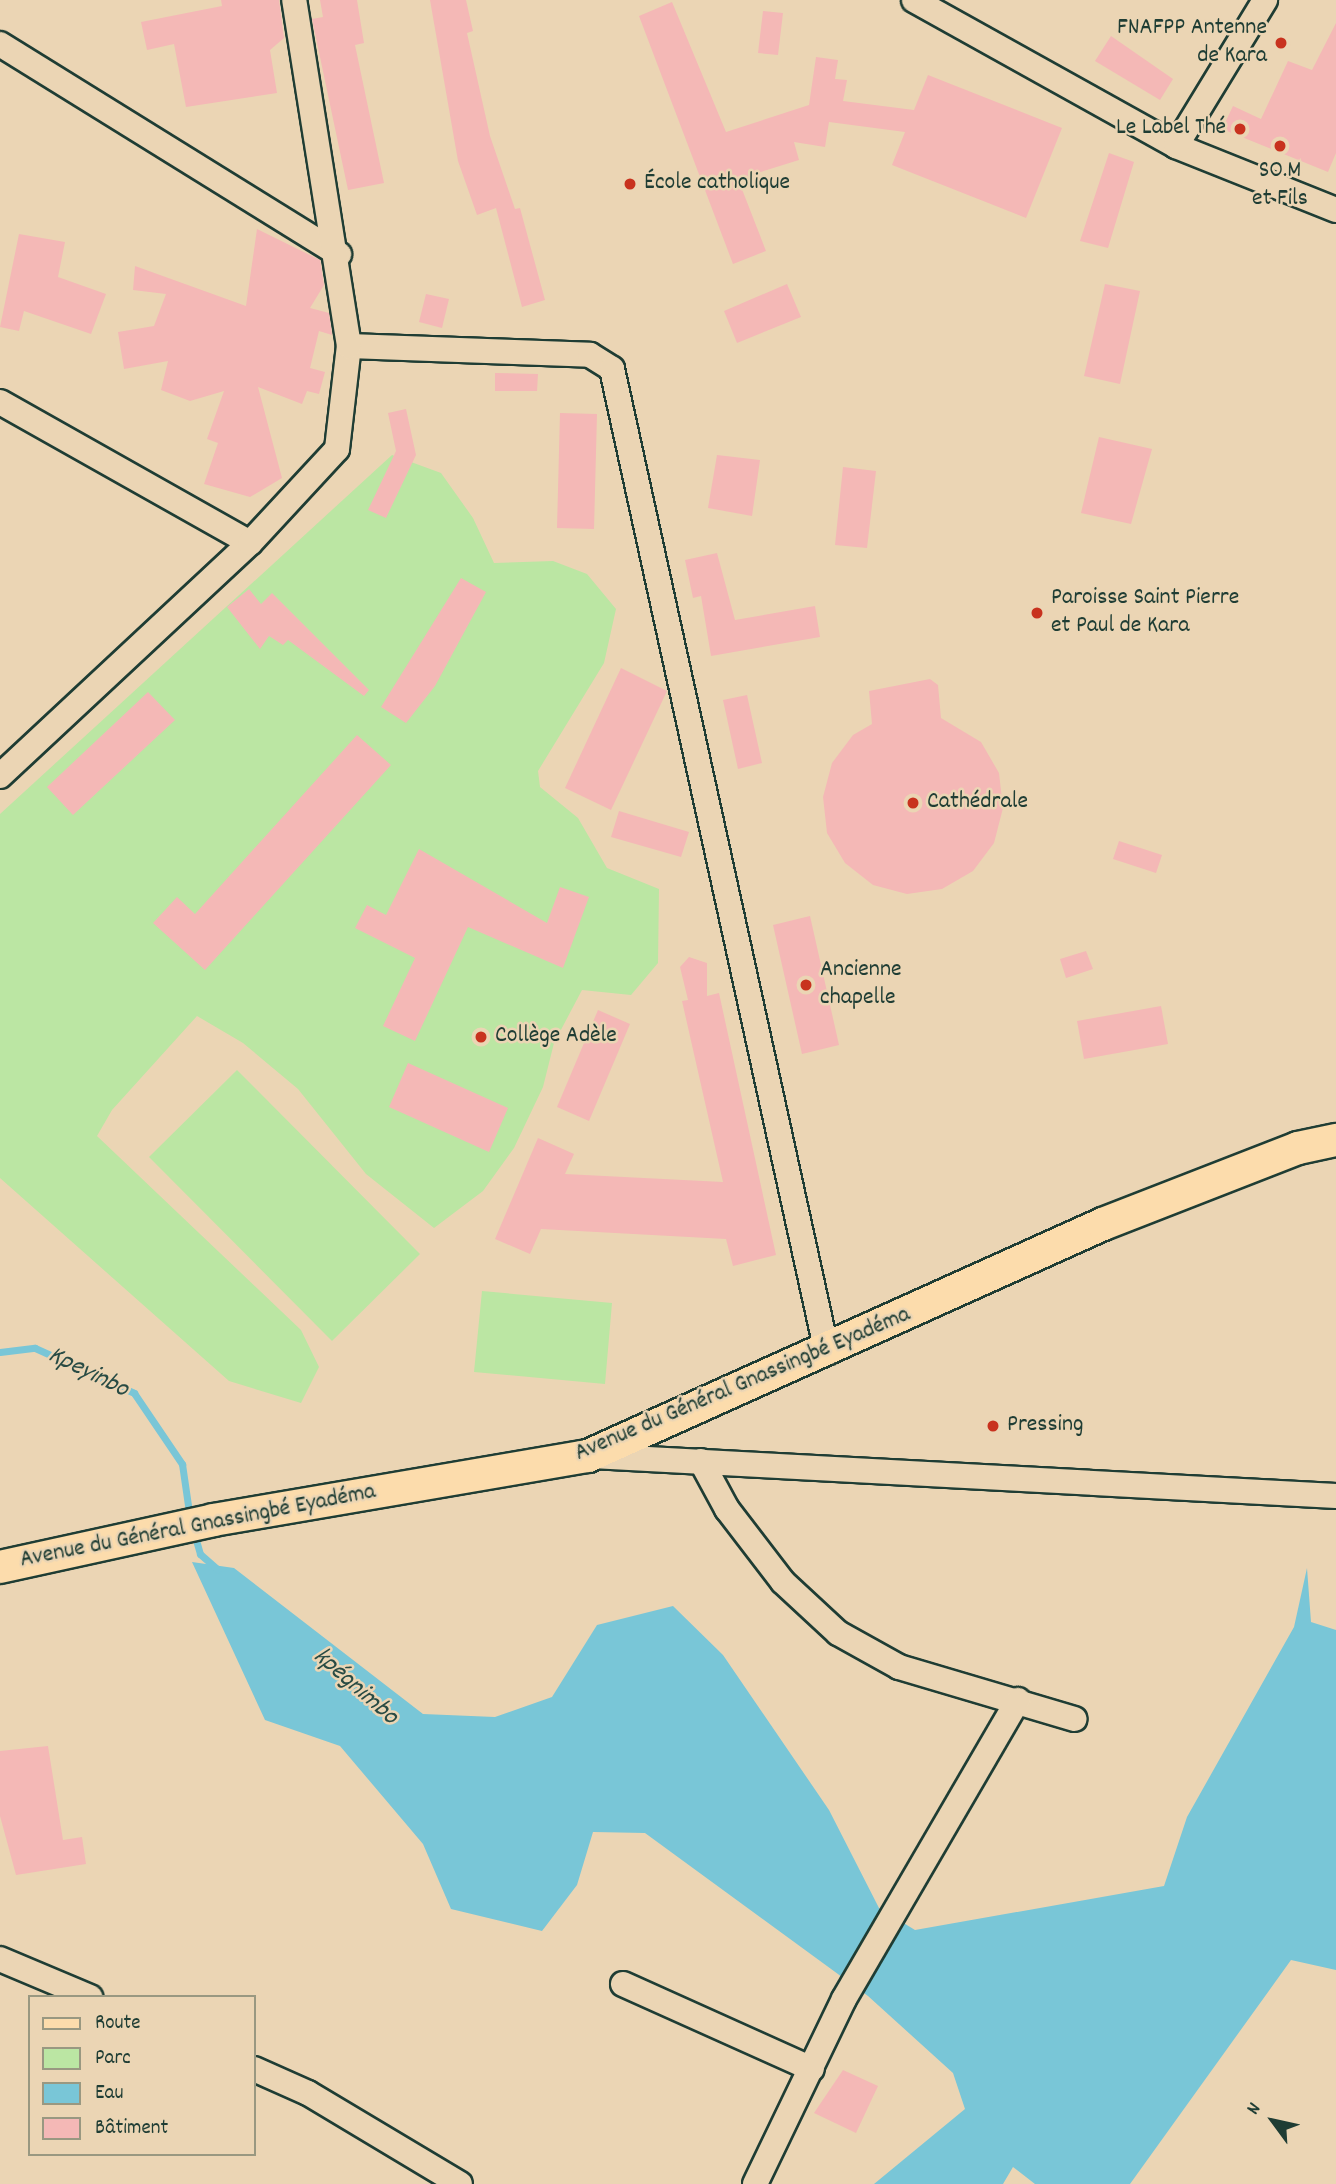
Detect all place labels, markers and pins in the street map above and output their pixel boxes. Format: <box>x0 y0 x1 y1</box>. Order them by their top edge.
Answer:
place label: FNAFPP Antenne de Kara <box>1117 15 1267 71</box>
marker: FNAFPP Antenne de Kara <box>1273 35 1289 51</box>
place label: Le Label Thé <box>1116 115 1226 143</box>
marker: Le Label Thé <box>1232 121 1248 137</box>
marker: SO.M et Fils <box>1272 138 1288 154</box>
place label: SO.M et Fils <box>1252 158 1308 214</box>
place label: École catholique <box>644 170 790 198</box>
marker: École catholique <box>622 176 638 192</box>
place label: Paroisse Saint Pierre et Paul de Kara <box>1051 585 1239 641</box>
marker: Paroisse Saint Pierre et Paul de Kara <box>1029 605 1045 621</box>
place label: Cathédrale <box>927 789 1028 817</box>
marker: Cathédrale <box>905 795 921 811</box>
place label: Ancienne chapelle <box>820 957 902 1013</box>
marker: Ancienne chapelle <box>798 977 814 993</box>
place label: Collège Adèle <box>495 1023 617 1051</box>
marker: Collège Adèle <box>473 1029 489 1045</box>
place label: Pressing <box>1007 1412 1084 1440</box>
marker: Pressing <box>985 1418 1001 1434</box>

